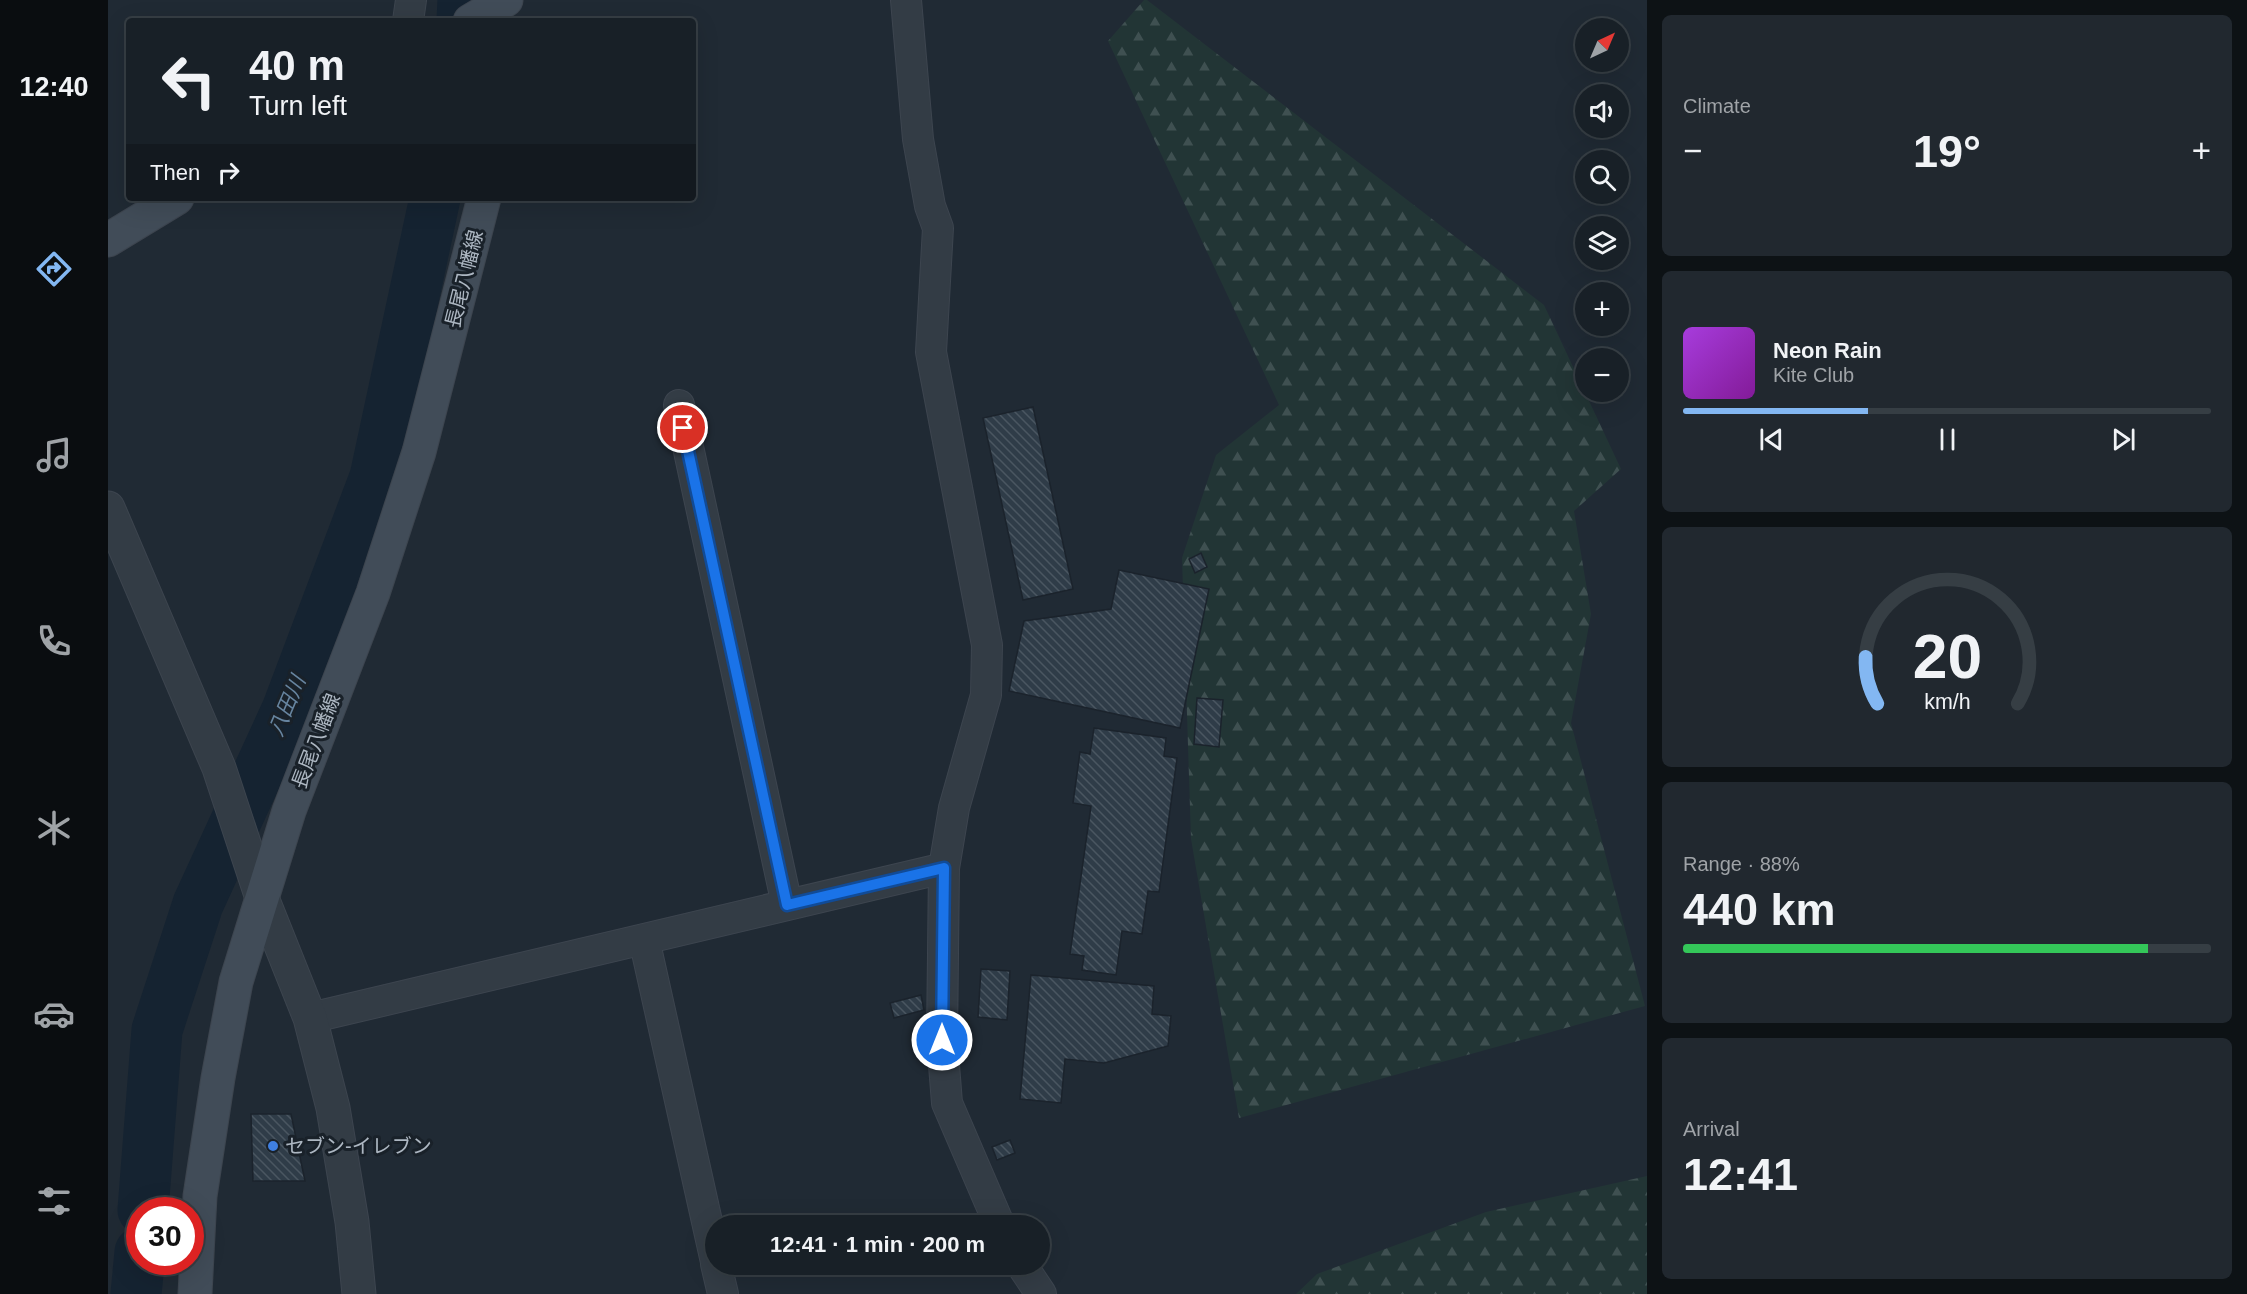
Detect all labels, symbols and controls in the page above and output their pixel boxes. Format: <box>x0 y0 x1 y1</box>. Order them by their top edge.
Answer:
north arrow <box>1575 18 1629 72</box>
map controls <box>1575 18 1629 402</box>
icon: left <box>150 42 228 120</box>
text: 40 m <box>249 42 345 89</box>
text: 12:40 <box>19 72 89 102</box>
button: sound <box>1575 84 1629 138</box>
text: Turn left <box>249 91 347 121</box>
text: Climate <box>1683 95 1751 117</box>
text: 19° <box>1913 126 1981 177</box>
text: − <box>1683 132 1702 169</box>
text: + <box>2192 132 2211 169</box>
button: search <box>1575 150 1629 204</box>
icon: right <box>212 156 245 189</box>
text: Then <box>150 160 200 185</box>
button: layers <box>1575 216 1629 270</box>
street label: 長尾八幡線 <box>441 228 487 330</box>
icon: directions <box>33 248 75 290</box>
button: + <box>1575 282 1629 336</box>
text: Neon Rain <box>1773 338 1882 363</box>
button: − <box>1575 348 1629 402</box>
text: Kite Club <box>1773 364 1854 386</box>
pin <box>657 402 708 453</box>
icon: arrive <box>666 411 699 444</box>
icon: previous <box>1755 423 1788 456</box>
icon: pause <box>1931 423 1964 456</box>
icon: next <box>2107 423 2140 456</box>
icon: music <box>33 434 75 476</box>
icon: phone <box>33 620 75 662</box>
text: 20 <box>1912 622 1982 691</box>
water label: 八田川 <box>264 670 310 739</box>
street label: 長尾八幡線 <box>288 690 344 792</box>
text: km/h <box>1924 690 1970 714</box>
icon: climate <box>33 807 75 849</box>
text: Range · 88% <box>1683 853 1800 875</box>
text: 440 km <box>1683 884 1836 935</box>
icon: car <box>33 993 75 1035</box>
position arrow <box>910 1008 974 1072</box>
text: Arrival <box>1683 1118 1740 1140</box>
place label: セブン-イレブン <box>285 1135 432 1157</box>
marker: セブン-イレブン <box>266 1139 280 1153</box>
text: 12:41 <box>1683 1149 1798 1200</box>
icon: filters <box>33 1180 75 1222</box>
speed limit sign: 30 <box>126 1197 204 1275</box>
text: 12:41 · 1 min · 200 m <box>770 1232 985 1257</box>

